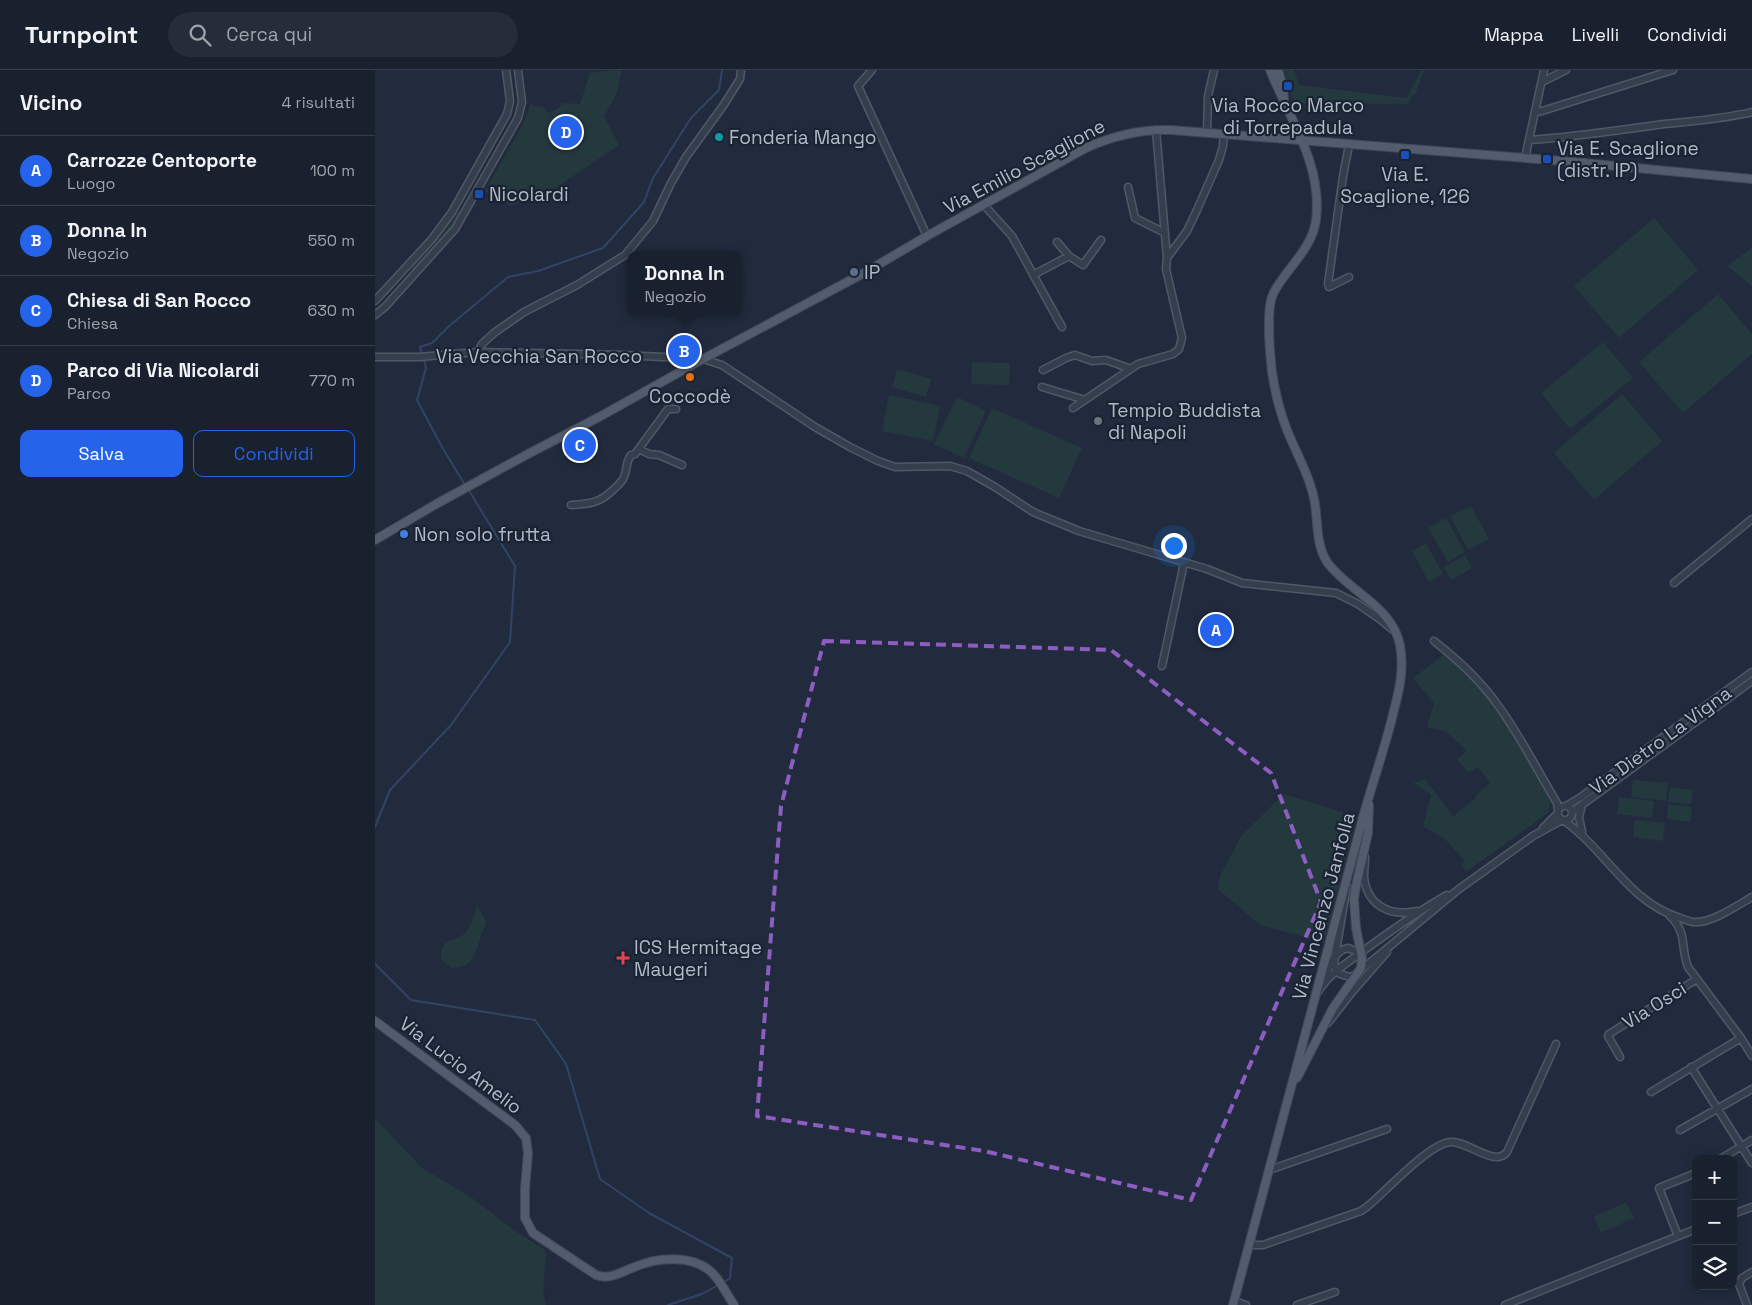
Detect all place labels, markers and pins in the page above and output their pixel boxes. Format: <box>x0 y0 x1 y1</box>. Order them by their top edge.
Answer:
marker: Via Rocco Marco di Torrepadula <box>1282 80 1294 92</box>
place label: Via Rocco Marco di Torrepadula <box>1212 93 1364 140</box>
pin: D <box>550 113 582 151</box>
place label: Fonderia Mango <box>729 125 877 150</box>
marker: Fonderia Mango <box>713 131 725 143</box>
place label: Via E. Scaglione (distr. IP) <box>1557 136 1699 183</box>
marker: Via E. Scaglione, 126 <box>1399 149 1411 161</box>
marker: Via E. Scaglione (distr. IP) <box>1541 153 1553 165</box>
place label: Via E. Scaglione, 126 <box>1340 162 1470 209</box>
place label: Nicolardi <box>489 182 569 207</box>
marker: Nicolardi <box>473 188 485 200</box>
place label: IP <box>864 260 880 285</box>
marker: IP <box>848 266 860 278</box>
pin: B <box>668 332 700 370</box>
marker: Coccodè <box>684 371 696 383</box>
place label: Coccodè <box>649 384 731 409</box>
place label: Tempio Buddista di Napoli <box>1108 398 1261 445</box>
marker: Tempio Buddista di Napoli <box>1092 415 1104 427</box>
pin: C <box>564 426 596 464</box>
place label: Non solo frutta <box>414 522 551 547</box>
marker: Non solo frutta <box>398 528 410 540</box>
pin: A <box>1200 611 1232 649</box>
place label: ICS Hermitage Maugeri <box>634 935 762 982</box>
marker: ICS Hermitage Maugeri <box>616 951 630 965</box>

